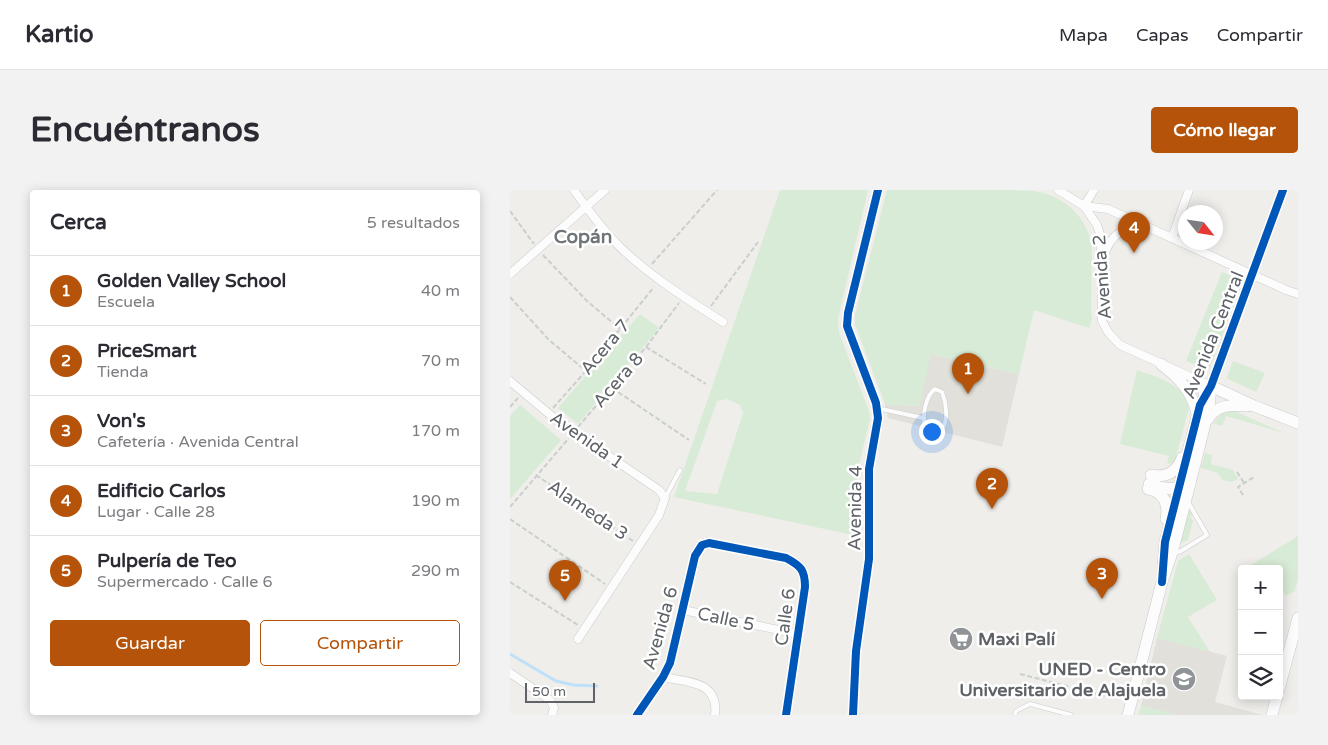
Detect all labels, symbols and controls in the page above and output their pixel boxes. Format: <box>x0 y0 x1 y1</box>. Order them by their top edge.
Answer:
text: Kartio <box>25 20 94 49</box>
text: Mapa <box>1059 24 1108 46</box>
text: Capas <box>1136 24 1189 46</box>
text: Compartir <box>1217 24 1303 46</box>
button: Cómo llegar <box>1151 107 1298 153</box>
text: Encuéntranos <box>30 109 260 151</box>
north arrow <box>1178 205 1223 250</box>
text: Cerca <box>50 210 107 235</box>
pin: 4 <box>1118 212 1150 253</box>
text: 5 resultados <box>367 213 460 233</box>
district label: Copán <box>554 226 612 249</box>
street label: Avenida 2 <box>1088 234 1116 320</box>
street label: Avenida Central <box>1177 268 1249 402</box>
text: Golden Valley School <box>97 270 286 292</box>
text: 1 <box>61 281 71 301</box>
text: 40 m <box>421 281 460 301</box>
text: Escuela <box>97 292 155 312</box>
street label: Acera 7 <box>575 315 635 379</box>
text: PriceSmart <box>97 340 196 362</box>
street label: Acera 8 <box>588 348 648 412</box>
text: 2 <box>61 351 71 371</box>
text: 70 m <box>421 351 460 371</box>
pin: 1 <box>952 353 984 394</box>
text: Tienda <box>97 362 148 382</box>
street label: Avenida 1 <box>546 407 628 473</box>
text: Von's <box>97 410 146 432</box>
your location <box>919 419 945 445</box>
text: 3 <box>61 421 71 441</box>
text: 170 m <box>411 421 460 441</box>
text: Cafetería · Avenida Central <box>97 432 299 452</box>
street label: Avenida 4 <box>843 465 867 551</box>
pin: 2 <box>976 468 1008 509</box>
street label: Alameda 3 <box>544 475 632 545</box>
text: Edificio Carlos <box>97 480 226 502</box>
text: 4 <box>61 491 71 511</box>
text: 190 m <box>411 491 460 511</box>
text: Lugar · Calle 28 <box>97 502 215 522</box>
text: Pulpería de Teo <box>97 550 237 572</box>
pin: 3 <box>1086 558 1118 599</box>
pin: 5 <box>549 560 581 601</box>
text: 5 <box>61 561 71 581</box>
text: 290 m <box>411 561 460 581</box>
map controls <box>1238 565 1283 700</box>
button: + <box>1238 565 1283 610</box>
text: Supermercado · Calle 6 <box>97 572 273 592</box>
street label: Avenida 6 <box>638 584 682 672</box>
street label: Calle 6 <box>770 587 800 647</box>
street label: Calle 5 <box>695 602 757 636</box>
button: − <box>1238 610 1283 655</box>
button: Guardar <box>50 620 250 666</box>
button: Compartir <box>260 620 460 666</box>
supermarket icon: Maxi Palí <box>948 626 974 652</box>
place label: Maxi Palí <box>978 628 1056 650</box>
button: layers <box>1238 655 1283 700</box>
place label: UNED - Centro Universitario de Alajuela <box>959 658 1166 701</box>
school or university icon: UNED - Centro Universitario de Alajuela <box>1171 666 1197 692</box>
scale bar <box>525 680 595 703</box>
text: 50 m <box>532 683 566 700</box>

